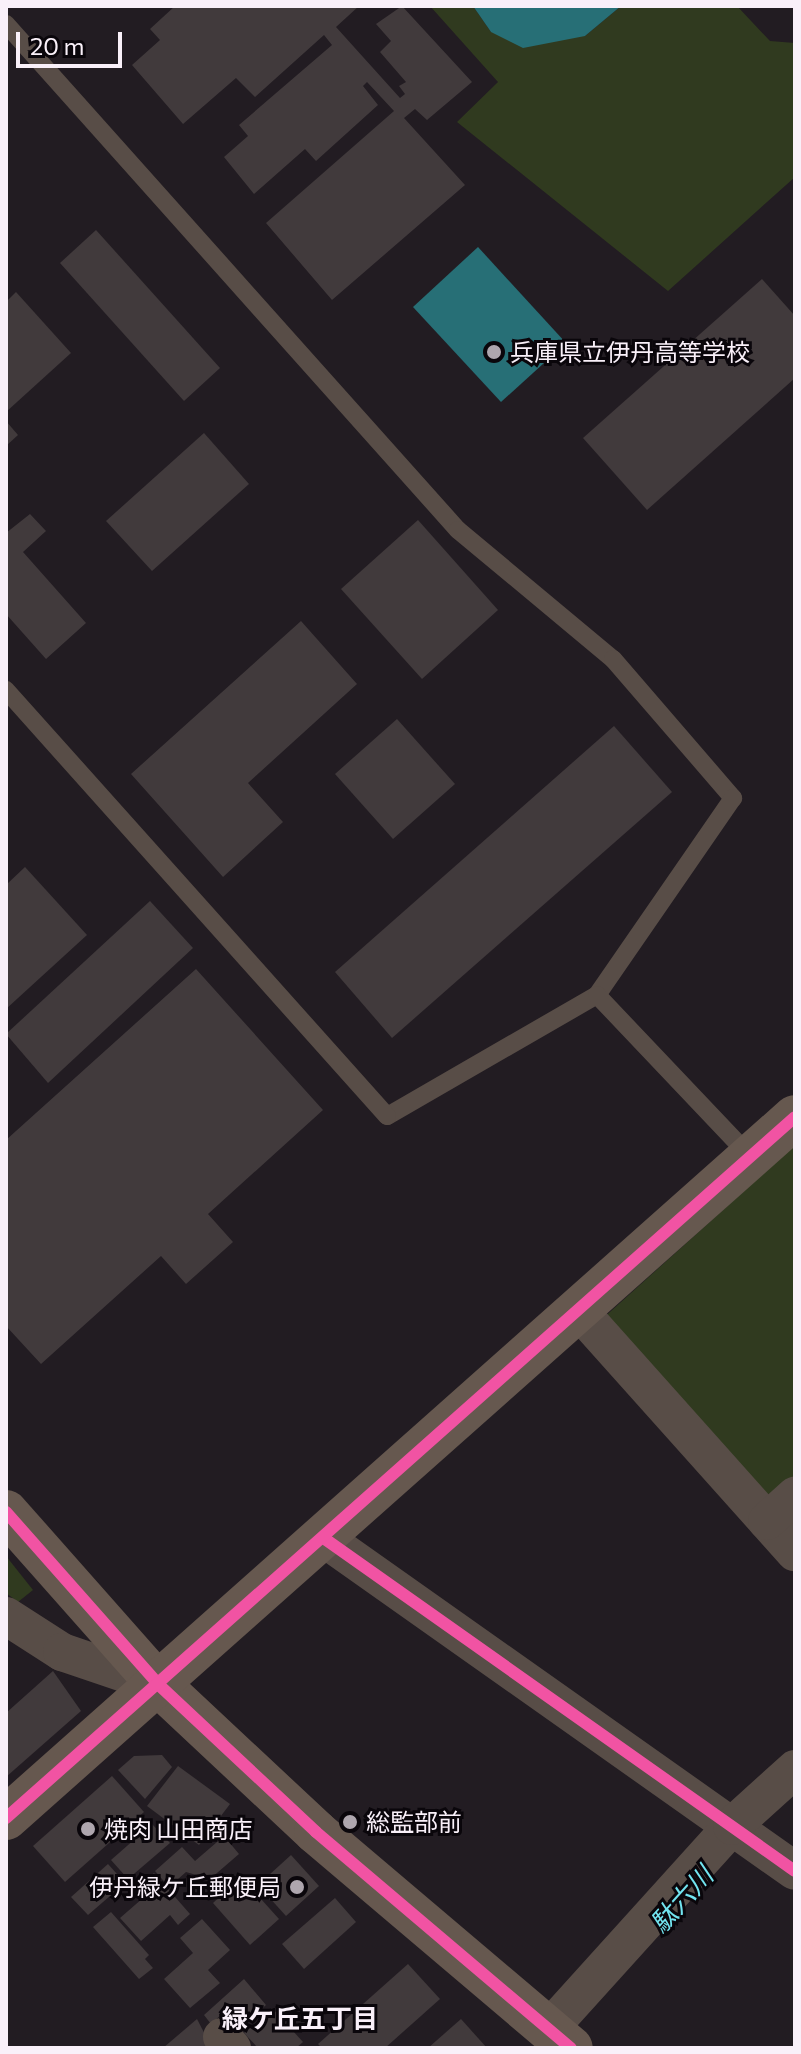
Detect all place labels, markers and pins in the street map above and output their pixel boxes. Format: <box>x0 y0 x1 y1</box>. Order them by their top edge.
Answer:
place label: 兵庫県立伊丹高等学校 <box>510 338 750 366</box>
marker: 兵庫県立伊丹高等学校 <box>485 343 503 361</box>
place label: 総監部前 <box>366 1808 462 1836</box>
marker: 総監部前 <box>341 1813 359 1831</box>
place label: 焼肉 山田商店 <box>104 1815 253 1843</box>
marker: 焼肉 山田商店 <box>79 1820 97 1838</box>
place label: 伊丹緑ケ丘郵便局 <box>89 1873 281 1901</box>
marker: 伊丹緑ケ丘郵便局 <box>288 1878 306 1896</box>

